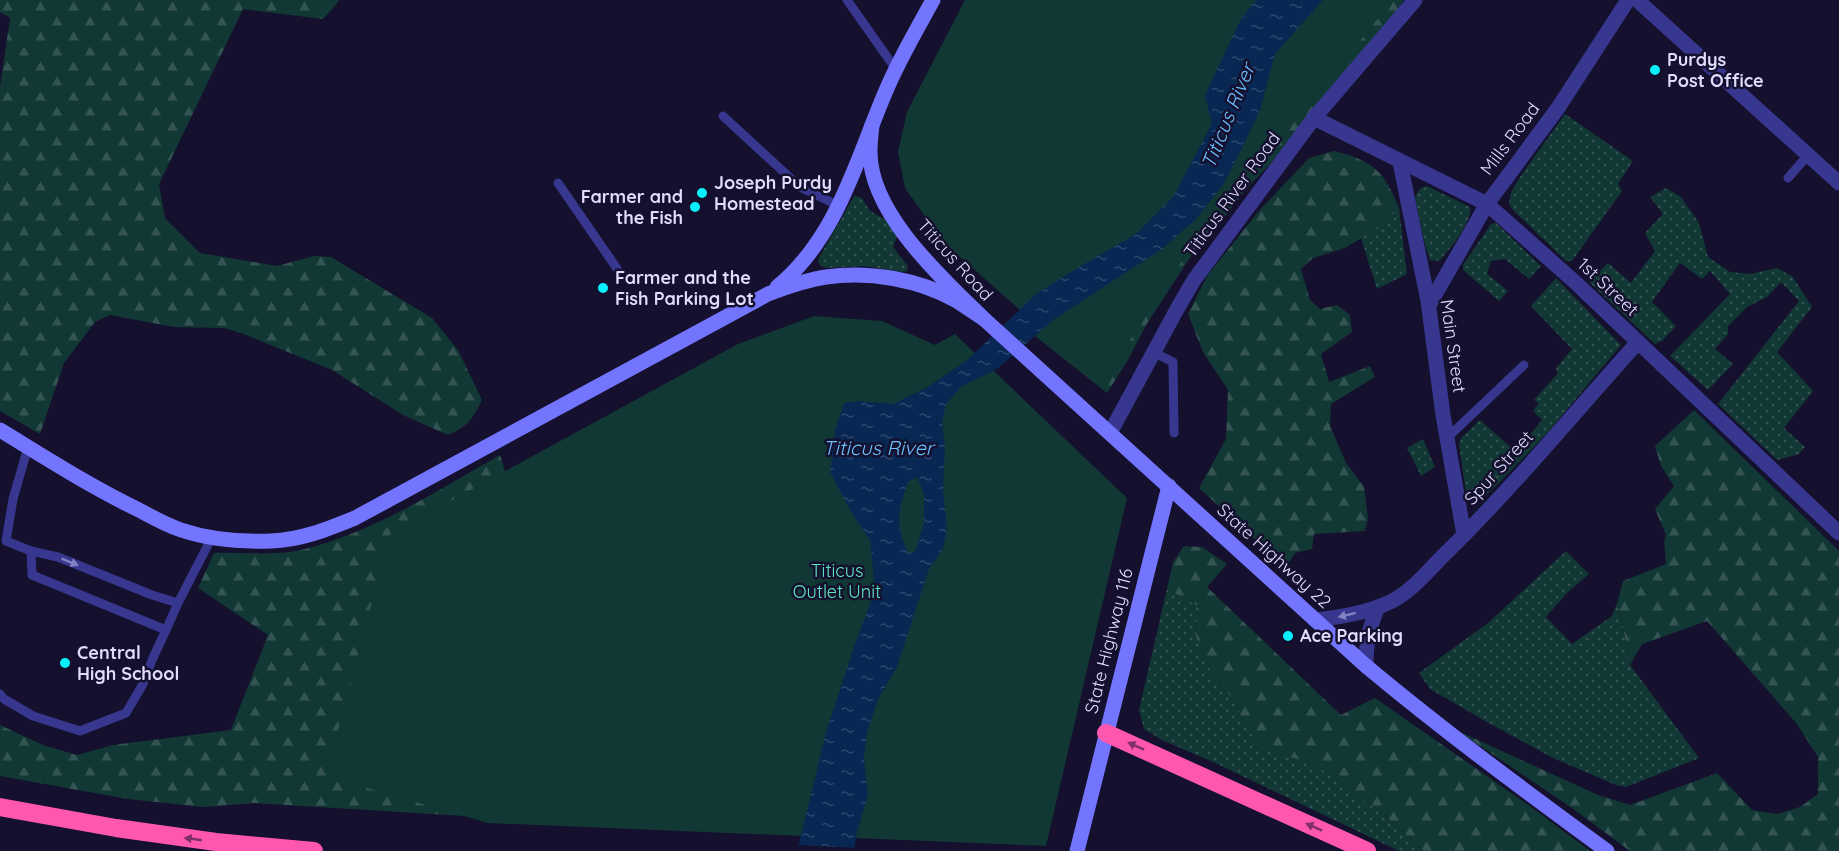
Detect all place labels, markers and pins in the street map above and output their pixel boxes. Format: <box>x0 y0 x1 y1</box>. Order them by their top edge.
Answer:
place label: Purdys Post Office <box>1667 48 1764 92</box>
marker: Purdys Post Office <box>1648 63 1662 77</box>
place label: Joseph Purdy Homestead <box>714 171 832 215</box>
place label: Farmer and the Fish <box>581 185 683 229</box>
marker: Joseph Purdy Homestead <box>695 186 709 200</box>
marker: Farmer and the Fish <box>688 200 702 214</box>
place label: Farmer and the Fish Parking Lot <box>615 266 754 310</box>
marker: Farmer and the Fish Parking Lot <box>596 281 610 295</box>
place label: Ace Parking <box>1300 624 1403 647</box>
marker: Ace Parking <box>1281 629 1295 643</box>
place label: Central High School <box>77 641 179 685</box>
marker: Central High School <box>58 656 72 670</box>

